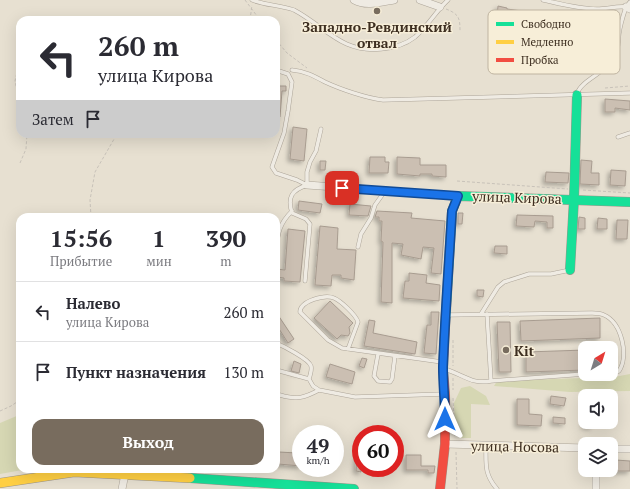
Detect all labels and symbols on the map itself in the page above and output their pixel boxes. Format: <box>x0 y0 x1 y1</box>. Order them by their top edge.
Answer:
marker: Западно-Ревдинский отвал <box>372 6 382 16</box>
legend <box>488 10 620 74</box>
place label: Западно-Ревдинский отвал <box>302 17 452 52</box>
text: Свободно <box>521 17 571 31</box>
text: Медленно <box>521 35 573 49</box>
text: Пробка <box>521 53 559 67</box>
pin <box>325 171 359 205</box>
street label: улица Кирова <box>471 186 562 208</box>
place label: Kit <box>514 341 535 360</box>
north arrow <box>578 341 618 381</box>
marker: Kit <box>501 345 511 355</box>
position arrow <box>424 398 466 440</box>
speed limit sign: 60 <box>352 425 404 477</box>
street label: улица Носова <box>470 436 559 456</box>

